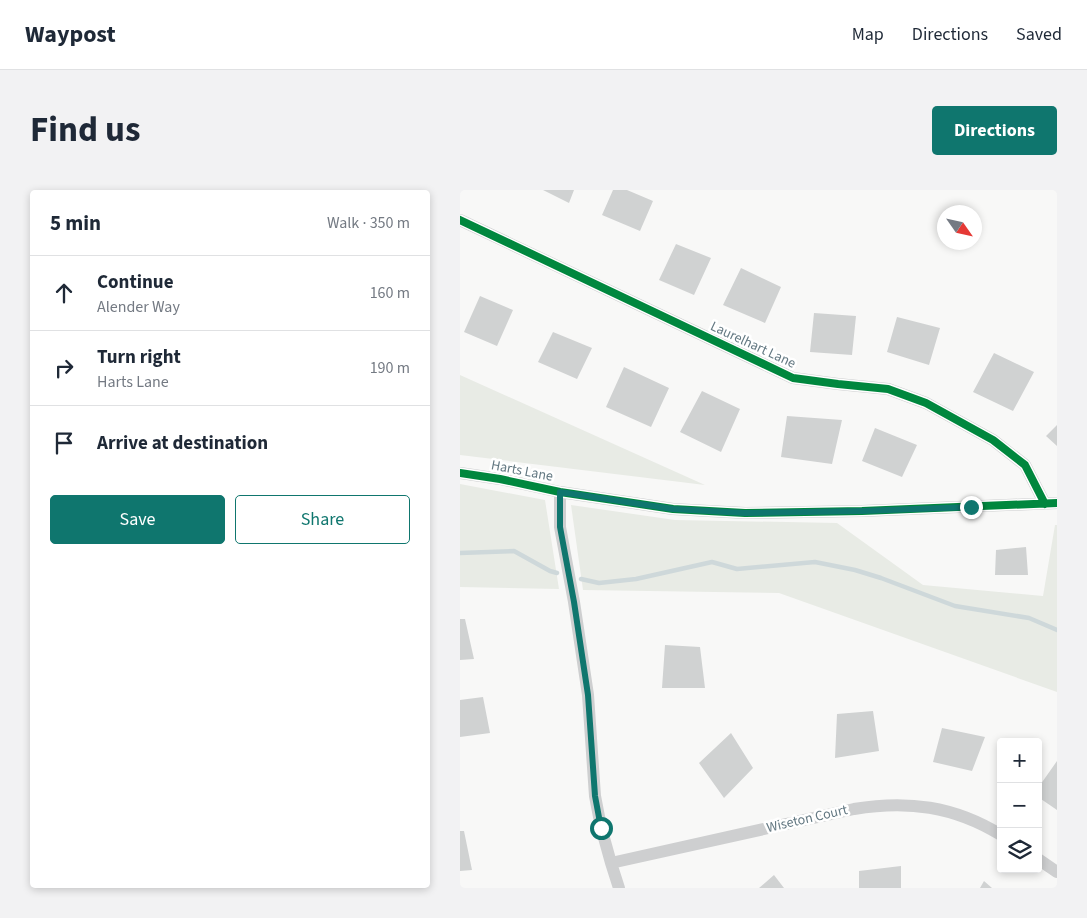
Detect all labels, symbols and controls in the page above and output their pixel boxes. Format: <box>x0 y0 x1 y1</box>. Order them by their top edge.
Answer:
text: Waypost <box>25 17 116 52</box>
text: Map <box>852 22 884 47</box>
text: Directions <box>912 22 988 47</box>
text: Saved <box>1016 22 1062 47</box>
text: Find us <box>30 105 140 155</box>
button: Directions <box>932 106 1057 155</box>
north arrow <box>937 205 982 250</box>
text: 5 min <box>50 208 101 238</box>
text: Walk · 350 m <box>327 212 410 234</box>
text: Continue <box>97 269 174 296</box>
icon: ahead <box>50 279 78 307</box>
text: 160 m <box>370 282 410 304</box>
text: Alender Way <box>97 296 180 318</box>
street label: Laurelhart Lane <box>707 316 799 374</box>
text: Turn right <box>97 344 181 371</box>
icon: right <box>50 354 78 382</box>
text: 190 m <box>370 357 410 379</box>
text: Harts Lane <box>97 371 169 393</box>
icon: arrive <box>50 429 78 457</box>
text: Arrive at destination <box>97 430 268 457</box>
street label: Harts Lane <box>489 455 555 487</box>
button: Save <box>50 495 225 544</box>
button: Share <box>235 495 410 544</box>
route end <box>960 496 983 519</box>
map controls <box>997 738 1042 873</box>
button: + <box>997 738 1042 783</box>
button: − <box>997 783 1042 828</box>
street label: Wiseton Court <box>765 800 850 838</box>
route start <box>590 817 613 840</box>
button: layers <box>997 828 1042 873</box>

